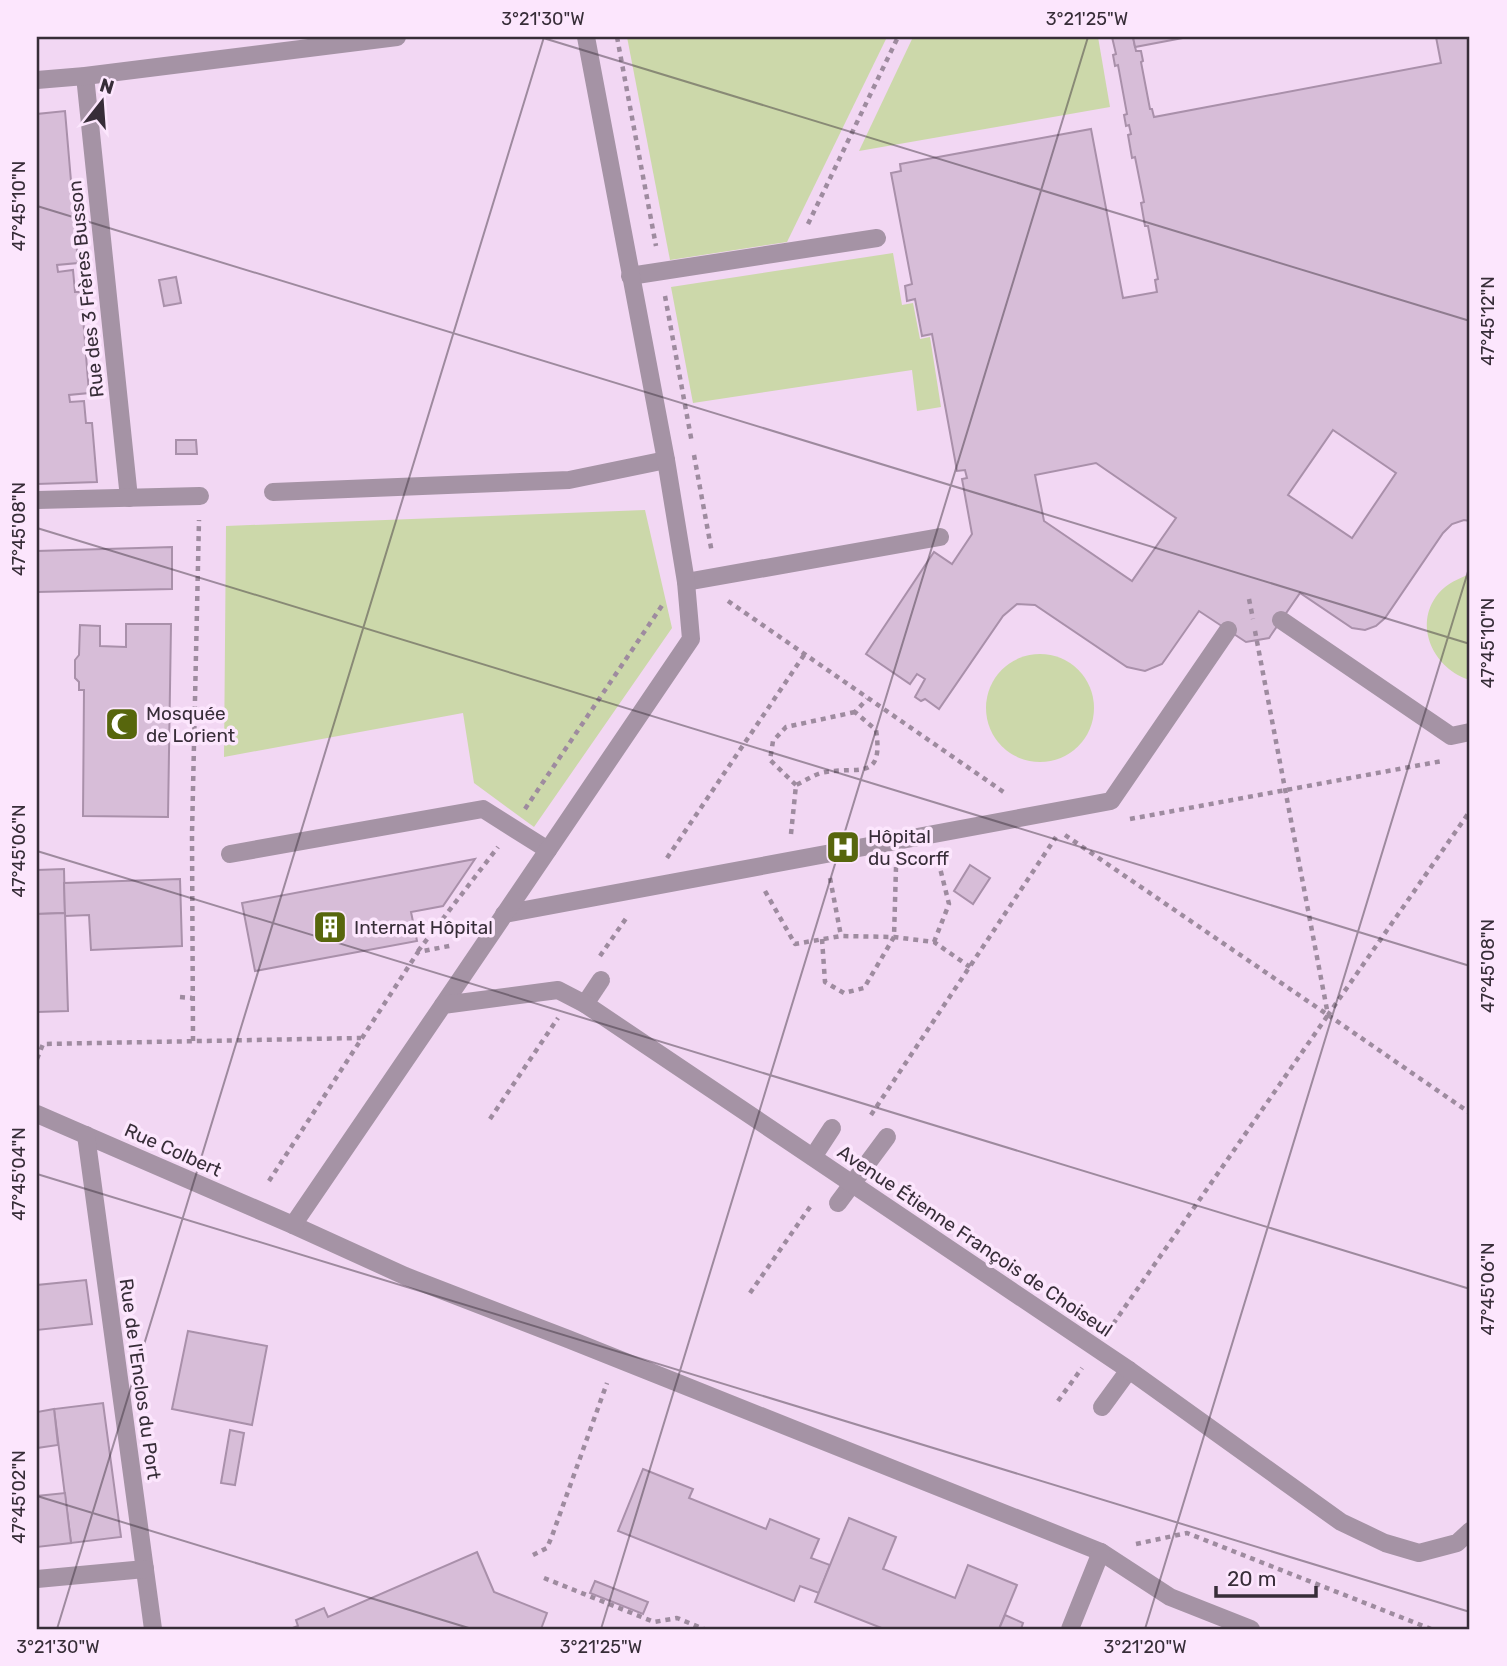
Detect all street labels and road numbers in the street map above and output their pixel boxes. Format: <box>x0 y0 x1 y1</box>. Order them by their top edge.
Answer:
street label: Rue des 3 Frères Busson <box>63 179 109 399</box>
street label: Rue Colbert <box>121 1118 226 1182</box>
street label: Avenue Étienne François de Choiseul <box>833 1140 1117 1342</box>
street label: Rue de l'Enclos du Port <box>114 1277 166 1482</box>

